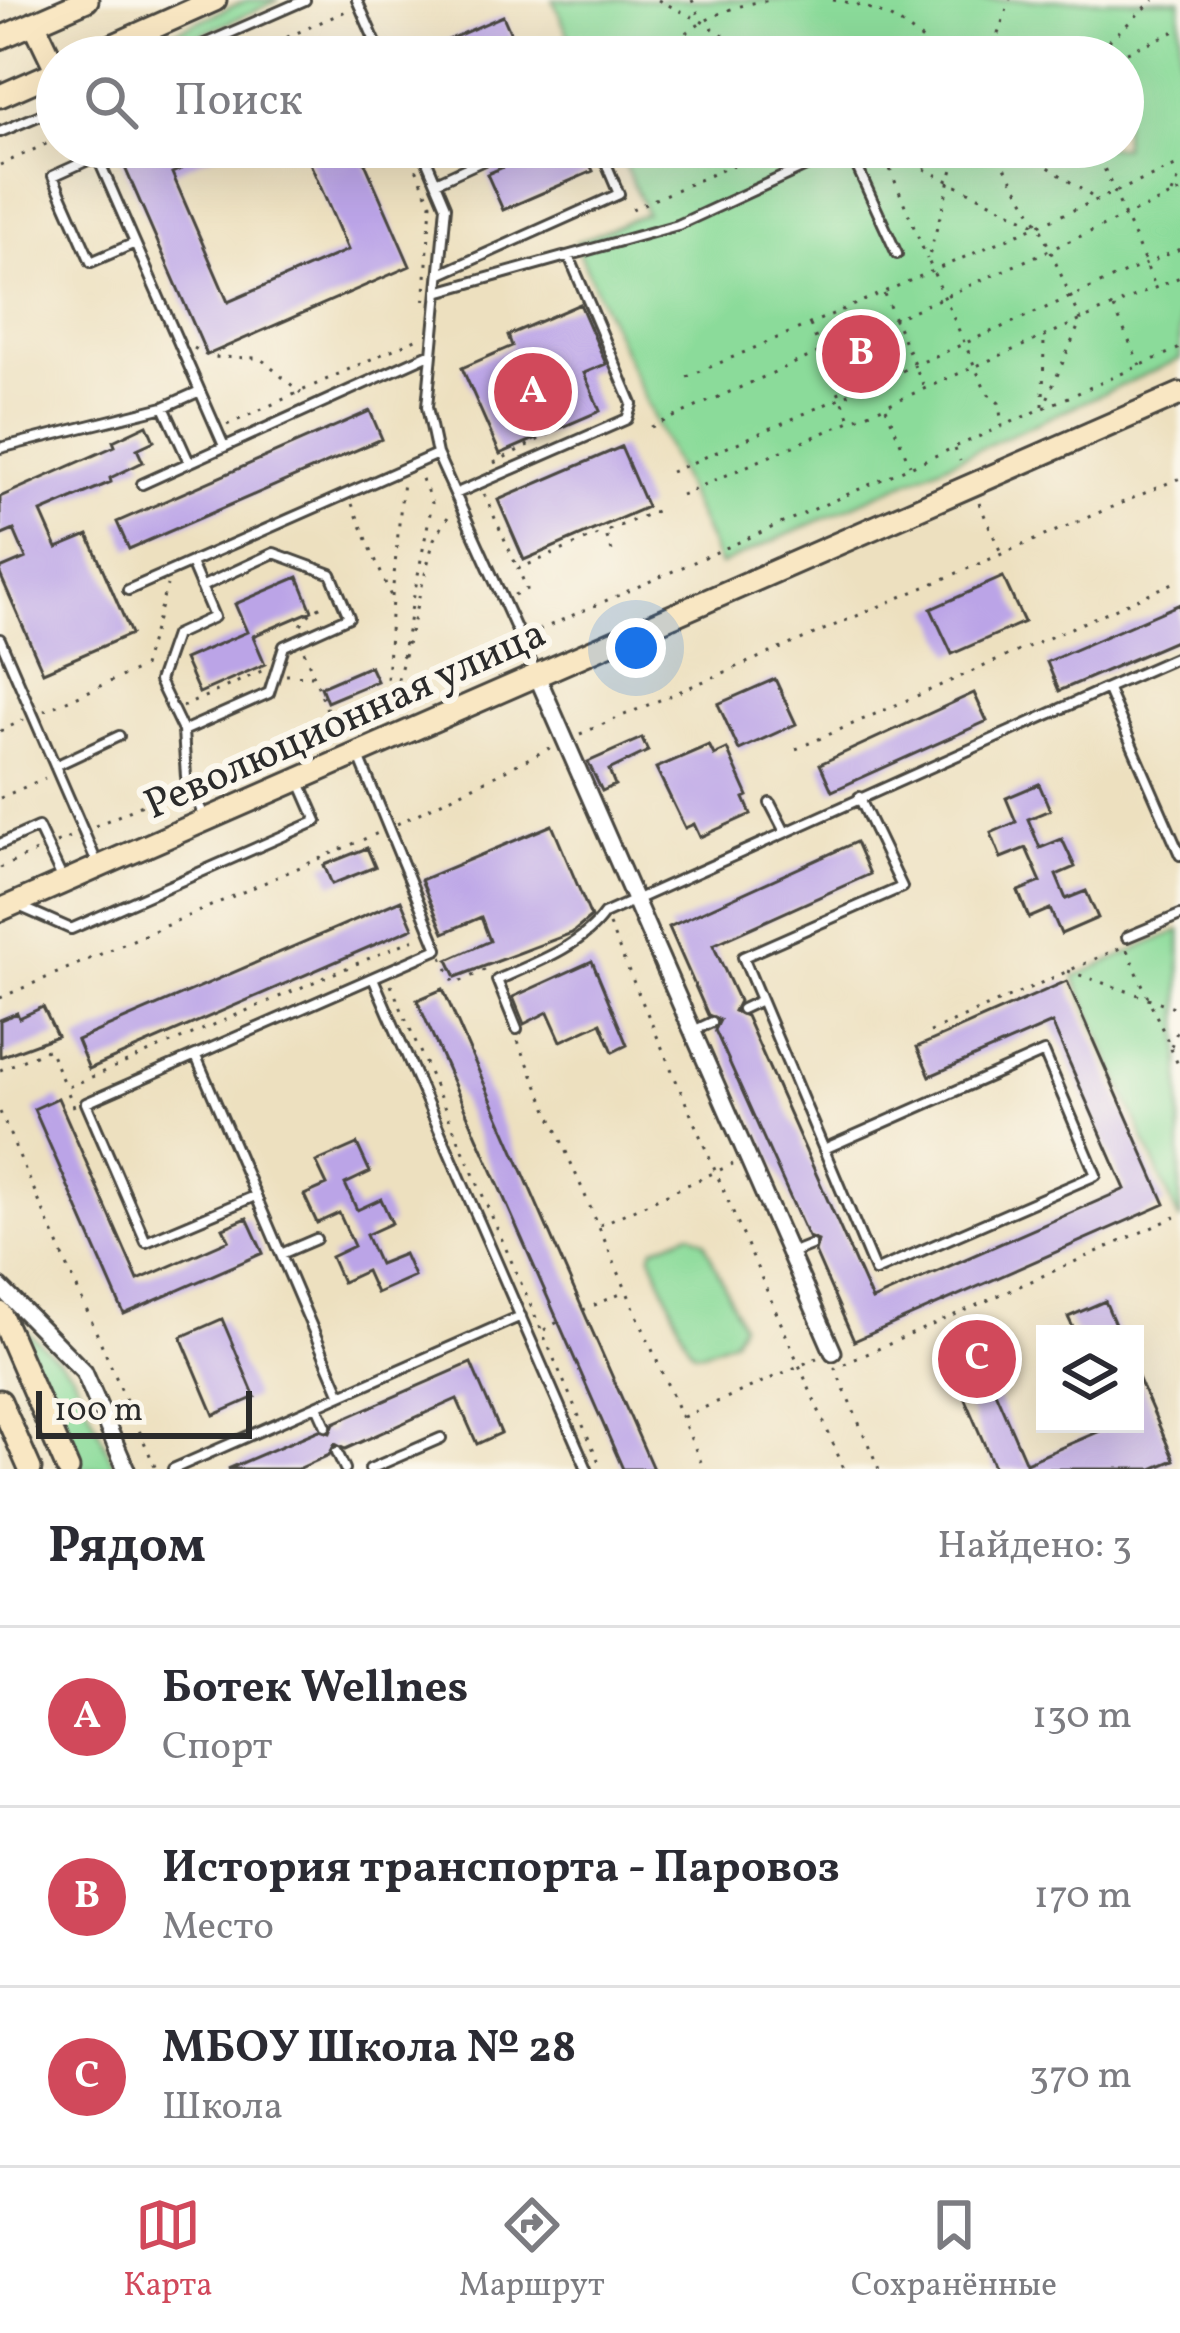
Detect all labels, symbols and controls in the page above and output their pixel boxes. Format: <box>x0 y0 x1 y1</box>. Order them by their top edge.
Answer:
search box <box>36 36 1144 168</box>
icon: search <box>78 69 144 135</box>
text: Поиск <box>174 71 303 134</box>
pin: B <box>822 309 900 399</box>
pin: A <box>494 347 572 437</box>
street label: Революционная улица <box>136 606 556 836</box>
your location <box>606 618 666 678</box>
pin: C <box>938 1314 1016 1404</box>
map controls <box>1036 1325 1144 1433</box>
button: layers <box>1036 1325 1144 1433</box>
scale bar <box>36 1385 252 1438</box>
text: 100 m <box>54 1389 143 1435</box>
text: Рядом <box>48 1512 206 1583</box>
text: Найдено: 3 <box>937 1520 1132 1574</box>
text: Ботек Wellnes <box>162 1658 468 1721</box>
text: A <box>73 1690 101 1744</box>
text: 130 m <box>1032 1690 1132 1744</box>
text: Спорт <box>162 1721 273 1775</box>
text: История транспорта - Паровоз <box>162 1838 840 1901</box>
text: B <box>74 1870 100 1924</box>
text: 170 m <box>1034 1870 1132 1924</box>
text: Место <box>162 1901 274 1955</box>
text: МБОУ Школа № 28 <box>162 2018 576 2081</box>
text: C <box>74 2050 100 2104</box>
text: 370 m <box>1029 2050 1132 2104</box>
text: Школа <box>162 2081 283 2135</box>
tab: Карта <box>123 2192 213 2310</box>
tab: Маршрут <box>459 2192 605 2310</box>
tab: Сохранённые <box>851 2192 1057 2310</box>

